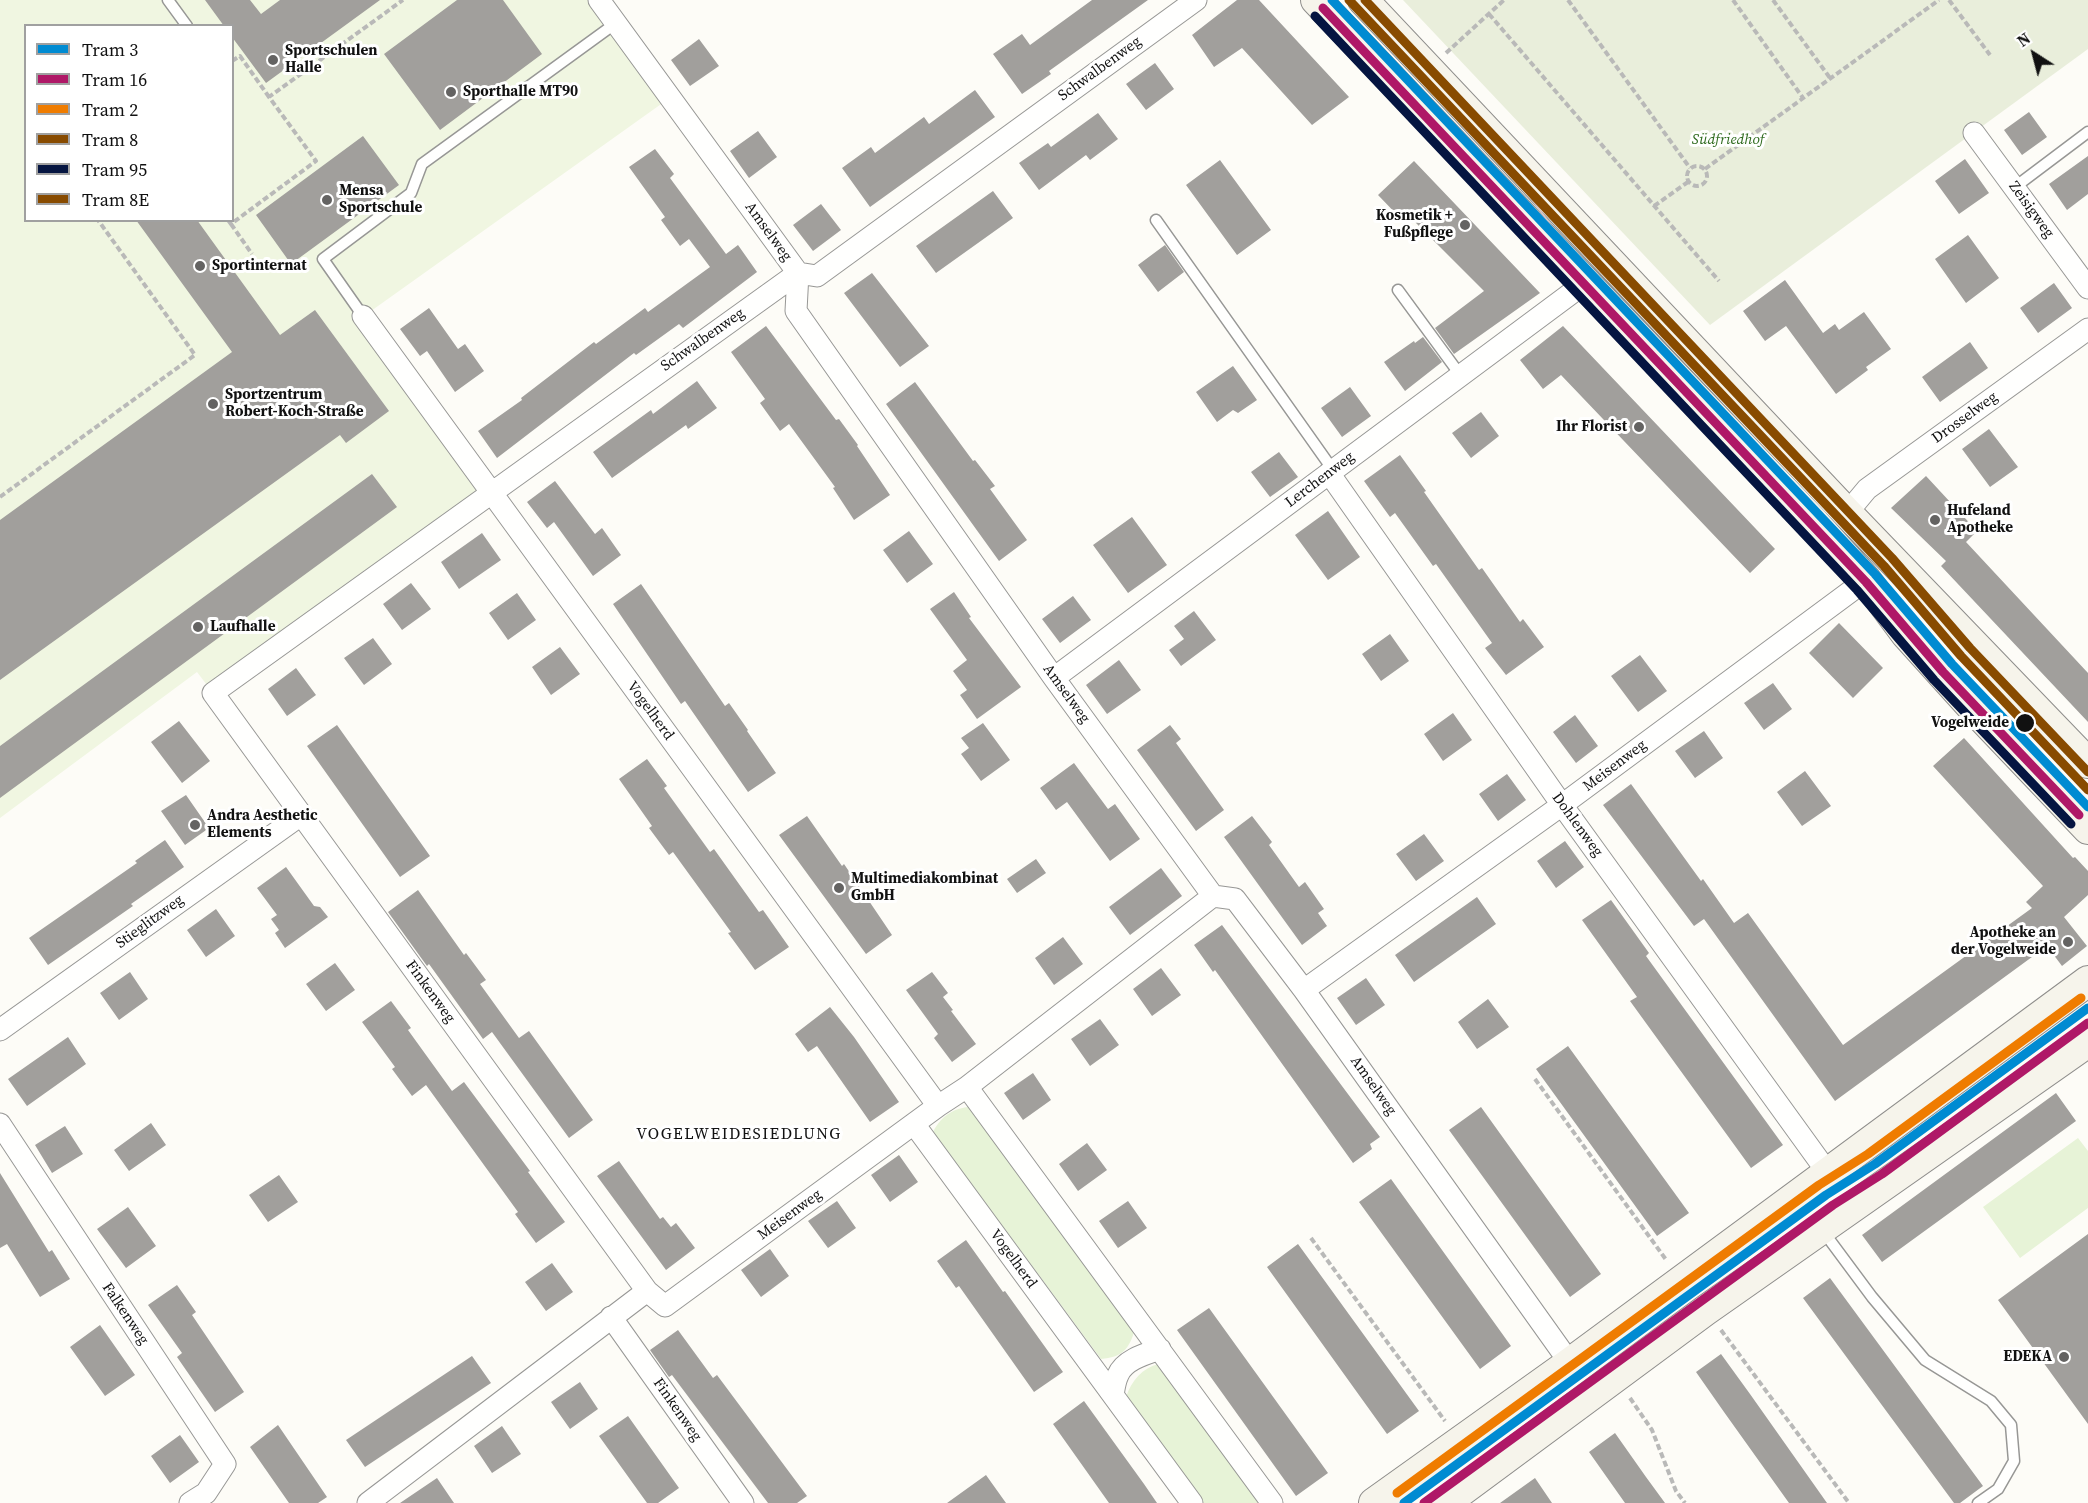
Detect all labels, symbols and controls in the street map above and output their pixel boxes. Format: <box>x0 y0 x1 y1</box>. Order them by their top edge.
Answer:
legend <box>24 24 234 222</box>
north arrow <box>2004 24 2064 84</box>
text: N <box>2012 27 2035 52</box>
street label: Schwalbenweg <box>1055 33 1145 105</box>
text: Tram 3 <box>82 37 138 62</box>
place label: Sportschulen Halle <box>285 42 378 77</box>
marker: Sportschulen Halle <box>266 53 280 67</box>
text: Tram 16 <box>82 67 147 92</box>
place label: Sporthalle MT90 <box>463 83 578 101</box>
marker: Sporthalle MT90 <box>444 85 458 99</box>
text: Tram 2 <box>82 97 138 122</box>
text: Tram 8 <box>82 127 138 152</box>
park label: Südfriedhof <box>1692 131 1764 149</box>
text: Tram 95 <box>82 157 147 182</box>
street label: Zeisigweg <box>2004 178 2058 242</box>
place label: Mensa Sportschule <box>339 182 422 217</box>
text: Tram 8E <box>82 187 149 212</box>
marker: Mensa Sportschule <box>320 193 334 207</box>
street label: Amselweg <box>741 199 795 265</box>
place label: Kosmetik + Fußpflege <box>1376 207 1453 242</box>
marker: Kosmetik + Fußpflege <box>1458 218 1472 232</box>
place label: Sportinternat <box>212 257 307 275</box>
marker: Sportinternat <box>193 259 207 273</box>
street label: Schwalbenweg <box>658 304 748 376</box>
place label: Sportzentrum Robert-Koch-Straße <box>225 386 363 421</box>
street label: Drosselweg <box>1929 388 2001 448</box>
marker: Sportzentrum Robert-Koch-Straße <box>206 397 220 411</box>
place label: Ihr Florist <box>1556 418 1627 436</box>
marker: Ihr Florist <box>1632 420 1646 434</box>
street label: Lerchenweg <box>1282 448 1358 512</box>
place label: Hufeland Apotheke <box>1947 502 2013 537</box>
marker: Hufeland Apotheke <box>1928 513 1942 527</box>
place label: Laufhalle <box>210 618 276 636</box>
marker: Laufhalle <box>191 620 205 634</box>
street label: Amselweg <box>1039 661 1093 727</box>
street label: Vogelherd <box>623 678 677 744</box>
marker: Vogelweide <box>2014 712 2036 734</box>
place label: Vogelweide <box>1931 714 2009 732</box>
street label: Meisenweg <box>1580 736 1650 796</box>
street label: Dohlenweg <box>1548 789 1606 861</box>
place label: Andra Aesthetic Elements <box>207 807 318 842</box>
marker: Andra Aesthetic Elements <box>188 818 202 832</box>
place label: Multimediakombinat GmbH <box>851 870 998 905</box>
marker: Multimediakombinat GmbH <box>832 881 846 895</box>
street label: Stieglitzweg <box>113 891 187 953</box>
place label: Apotheke an der Vogelweide <box>1951 924 2056 959</box>
marker: Apotheke an der Vogelweide <box>2061 935 2075 949</box>
street label: Finkenweg <box>401 957 459 1027</box>
street label: Amselweg <box>1346 1053 1400 1119</box>
district label: VOGELWEIDESIEDLUNG <box>636 1125 842 1145</box>
street label: Meisenweg <box>754 1186 826 1244</box>
street label: Vogelherd <box>986 1226 1040 1292</box>
street label: Falkenweg <box>98 1280 152 1348</box>
place label: EDEKA <box>2003 1348 2052 1366</box>
marker: EDEKA <box>2057 1350 2071 1364</box>
street label: Finkenweg <box>649 1375 705 1445</box>

